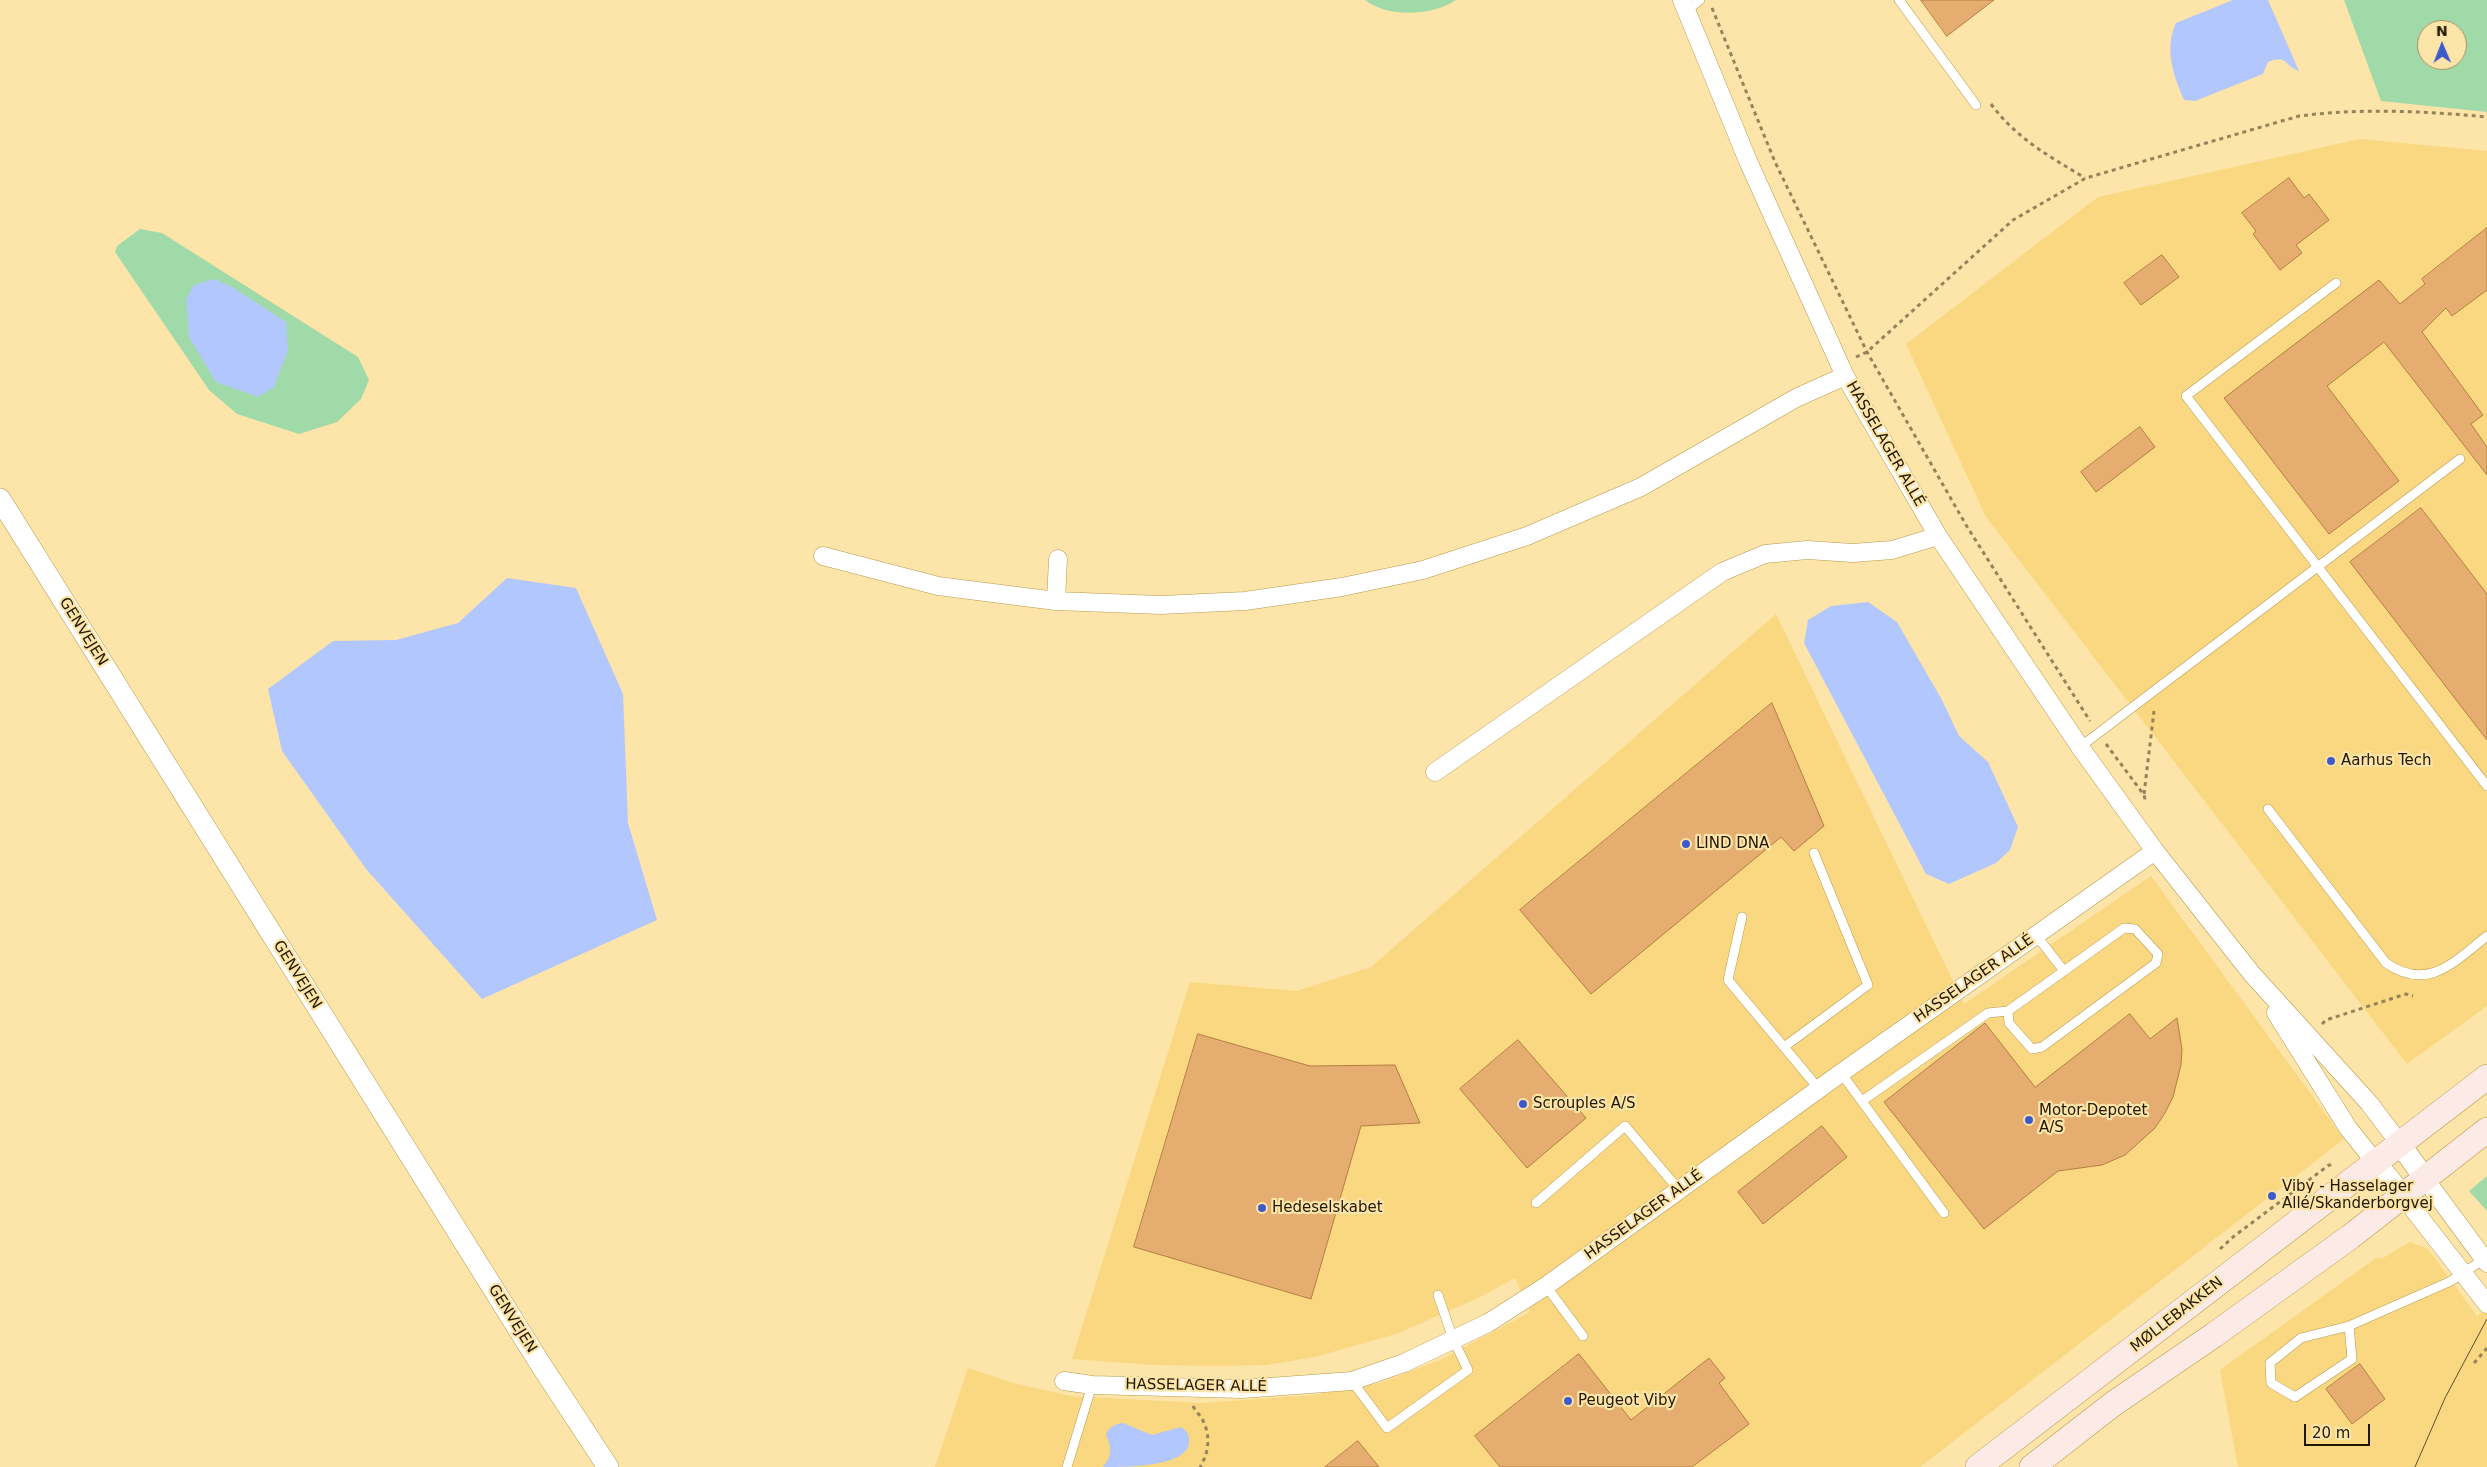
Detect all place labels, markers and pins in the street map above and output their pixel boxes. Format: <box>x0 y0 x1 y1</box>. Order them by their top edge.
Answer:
place label: Aarhus Tech <box>2341 752 2432 770</box>
marker: Aarhus Tech <box>2325 755 2337 767</box>
place label: LIND DNA <box>1696 835 1769 853</box>
marker: LIND DNA <box>1680 838 1692 850</box>
place label: Scrouples A/S <box>1533 1095 1636 1113</box>
marker: Scrouples A/S <box>1517 1098 1529 1110</box>
place label: Motor-Depotet A/S <box>2039 1102 2147 1137</box>
marker: Motor-Depotet A/S <box>2023 1114 2035 1126</box>
place label: Viby - Hasselager Allé/Skanderborgvej <box>2282 1178 2433 1213</box>
marker: Viby - Hasselager Allé/Skanderborgvej <box>2266 1190 2278 1202</box>
place label: Hedeselskabet <box>1272 1199 1383 1217</box>
marker: Hedeselskabet <box>1256 1202 1268 1214</box>
place label: Peugeot Viby <box>1578 1392 1676 1410</box>
marker: Peugeot Viby <box>1562 1395 1574 1407</box>

